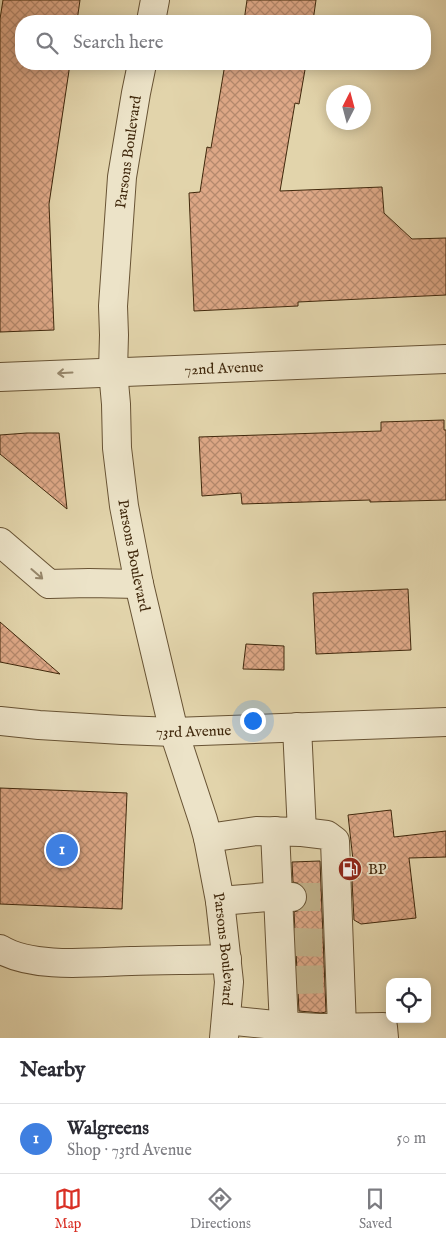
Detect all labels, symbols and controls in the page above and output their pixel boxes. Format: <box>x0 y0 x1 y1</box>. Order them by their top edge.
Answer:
search box <box>15 15 431 70</box>
icon: search <box>33 29 61 57</box>
text: Search here <box>73 31 164 55</box>
north arrow <box>326 85 371 130</box>
street label: Parsons Boulevard <box>111 93 146 210</box>
street label: 72nd Avenue <box>184 357 264 380</box>
one-way arrow <box>57 369 73 378</box>
street label: Parsons Boulevard <box>113 498 154 614</box>
one-way arrow <box>30 568 43 579</box>
your location <box>240 708 266 734</box>
street label: 73rd Avenue <box>156 721 232 742</box>
pin: 1 <box>46 831 78 869</box>
fuel station icon: BP <box>337 856 363 882</box>
place label: BP <box>368 860 387 879</box>
street label: Parsons Boulevard <box>209 891 238 1007</box>
map controls <box>386 978 431 1023</box>
button: locate <box>386 978 431 1023</box>
text: Nearby <box>20 1057 85 1084</box>
text: Walgreens <box>67 1117 149 1141</box>
text: 1 <box>33 1129 39 1149</box>
text: 50 m <box>397 1129 426 1149</box>
text: Shop · 73rd Avenue <box>67 1141 192 1161</box>
tab: Map <box>54 1185 82 1233</box>
tab: Directions <box>190 1185 251 1233</box>
tab: Saved <box>359 1185 392 1233</box>

